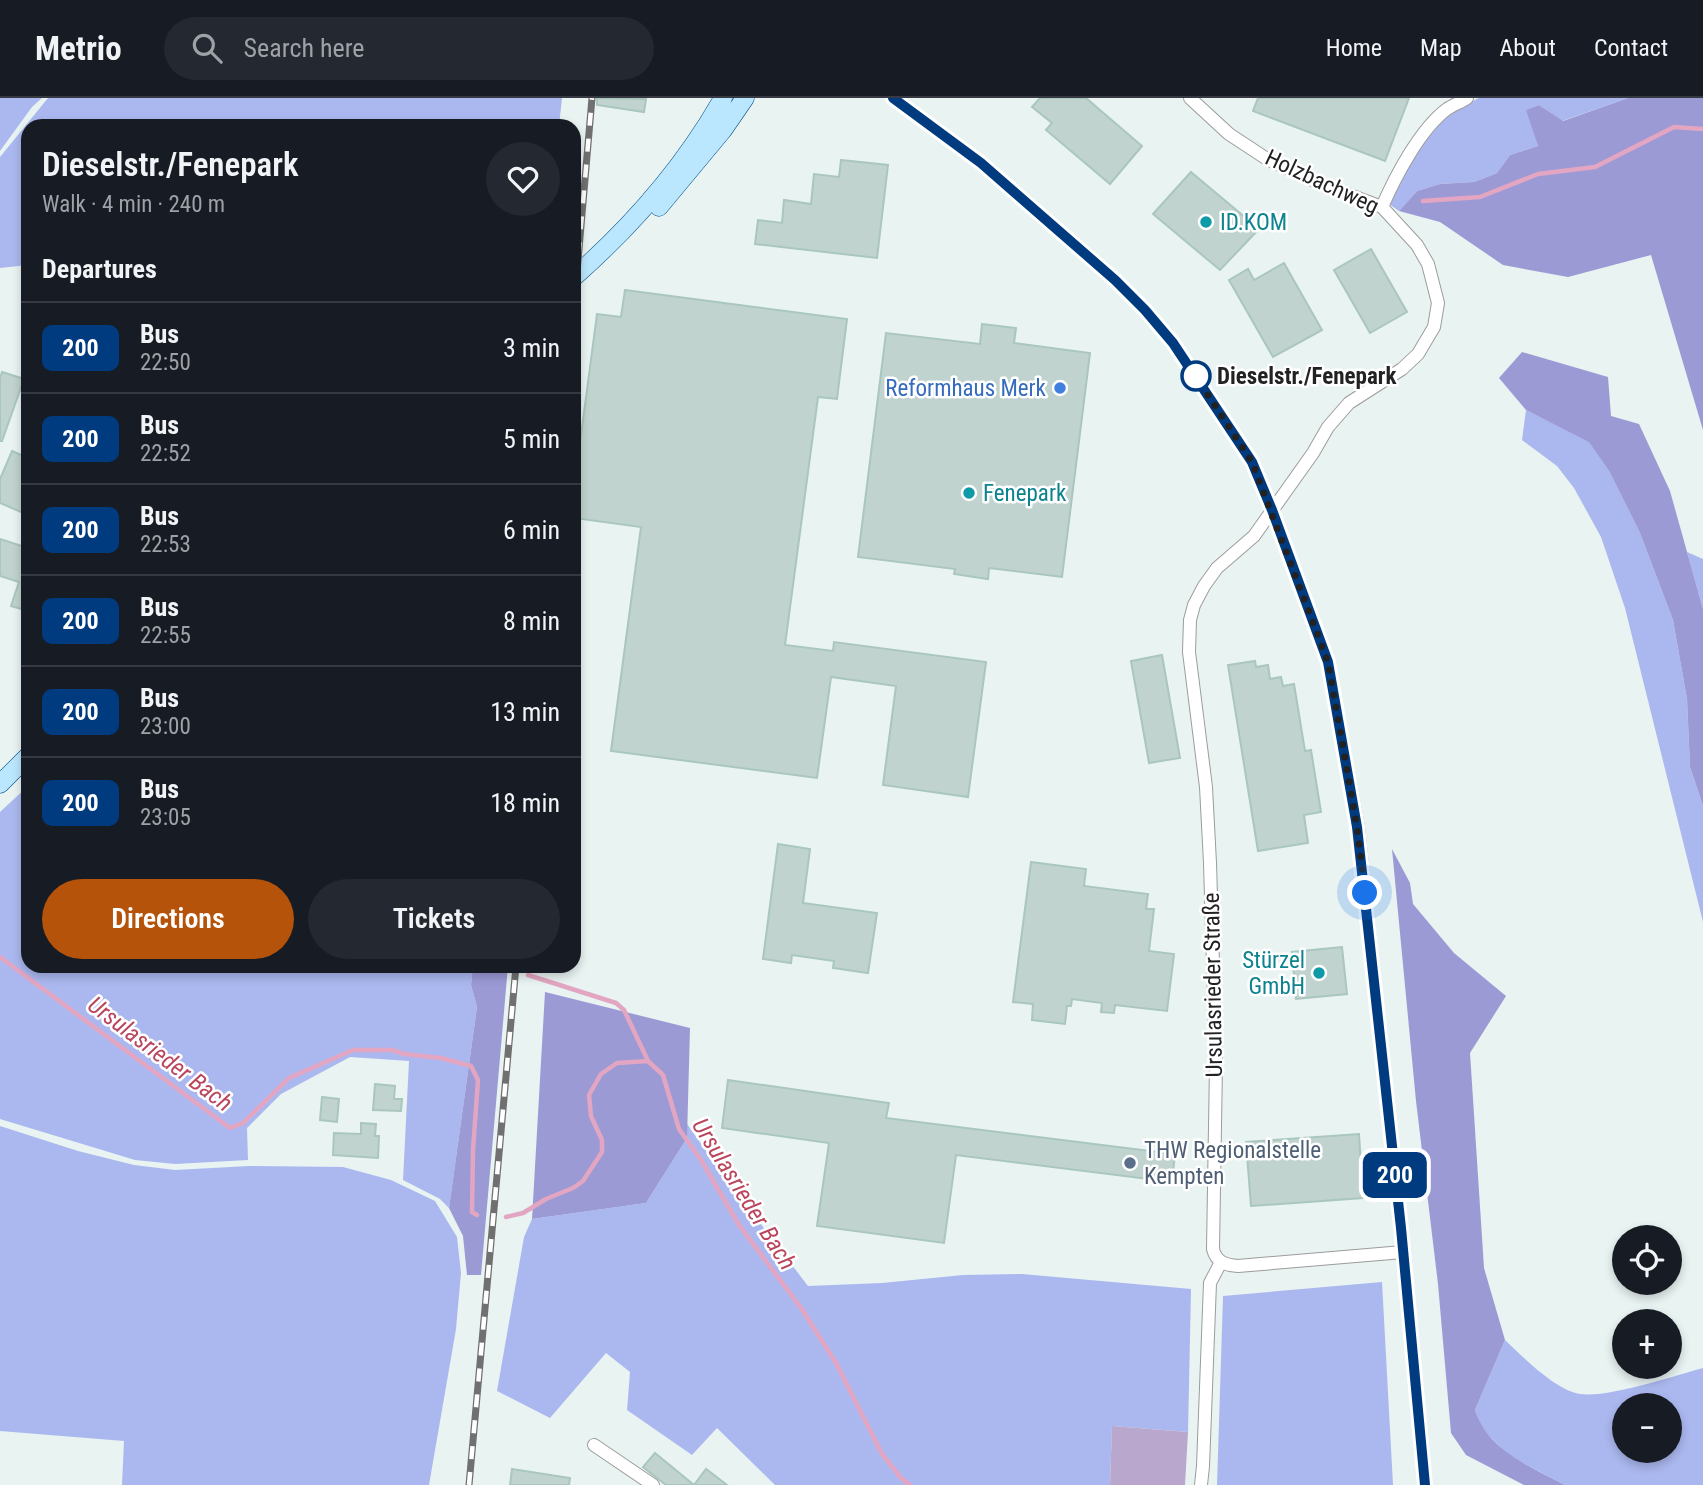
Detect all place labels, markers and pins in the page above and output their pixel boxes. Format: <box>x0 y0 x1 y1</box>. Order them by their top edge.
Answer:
place label: ID.KOM <box>1220 209 1287 236</box>
marker: ID.KOM <box>1198 214 1214 230</box>
marker: Dieselstr./Fenepark <box>1181 361 1211 391</box>
place label: Dieselstr./Fenepark <box>1217 363 1397 390</box>
place label: Reformhaus Merk <box>885 375 1047 402</box>
marker: Reformhaus Merk <box>1052 380 1068 396</box>
place label: Fenepark <box>983 480 1067 507</box>
marker: Fenepark <box>961 485 977 501</box>
place label: Stürzel GmbH <box>1242 947 1305 1000</box>
marker: Stürzel GmbH <box>1311 965 1327 981</box>
place label: THW Regionalstelle Kempten <box>1144 1137 1321 1190</box>
marker: THW Regionalstelle Kempten <box>1122 1155 1138 1171</box>

